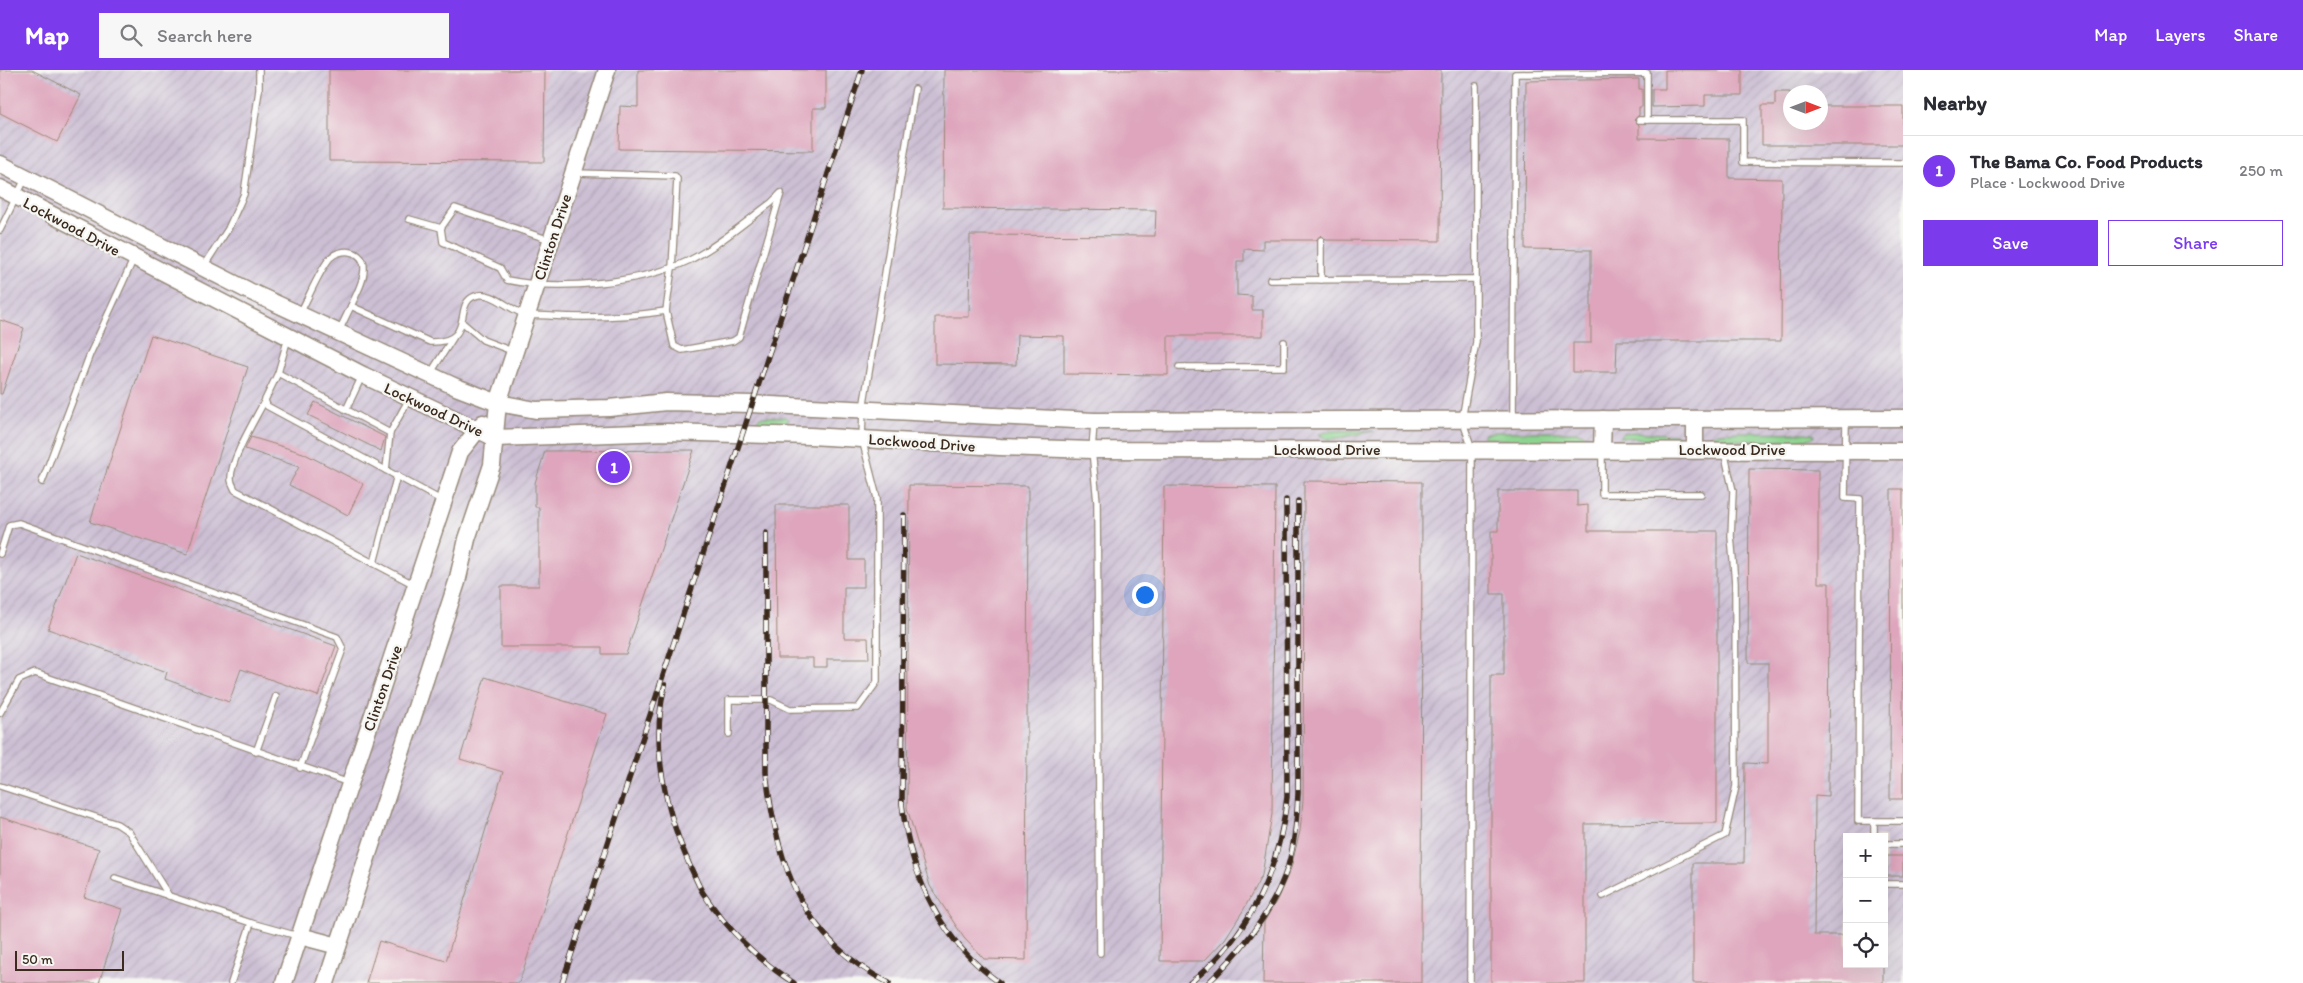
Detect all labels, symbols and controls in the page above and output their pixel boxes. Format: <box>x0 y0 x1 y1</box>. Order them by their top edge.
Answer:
search box <box>99 13 449 58</box>
text: Map <box>25 21 69 50</box>
icon: search <box>117 21 145 49</box>
text: Search here <box>157 24 252 47</box>
text: Map <box>2094 24 2127 46</box>
text: Layers <box>2155 24 2205 46</box>
text: Share <box>2233 24 2278 46</box>
north arrow <box>1783 85 1828 130</box>
text: Nearby <box>1923 90 1987 115</box>
text: The Bama Co. Food Products <box>1970 150 2203 173</box>
text: 1 <box>1935 161 1943 180</box>
text: 250 m <box>2239 161 2283 180</box>
text: Place · Lockwood Drive <box>1970 173 2125 192</box>
street label: Clinton Drive <box>530 191 575 283</box>
street label: Lockwood Drive <box>20 193 124 260</box>
button: Save <box>1923 220 2098 266</box>
button: Share <box>2108 220 2283 266</box>
street label: Lockwood Drive <box>381 378 486 441</box>
street label: Lockwood Drive <box>868 429 976 456</box>
street label: Lockwood Drive <box>1273 440 1381 459</box>
street label: Lockwood Drive <box>1678 440 1786 459</box>
pin: 1 <box>598 448 630 486</box>
your location <box>1132 582 1158 608</box>
street label: Clinton Drive <box>359 643 406 734</box>
map controls <box>1843 833 1888 968</box>
button: + <box>1843 833 1888 878</box>
button: − <box>1843 878 1888 923</box>
button: locate <box>1843 923 1888 968</box>
scale bar <box>15 948 124 971</box>
text: 50 m <box>22 951 53 968</box>

